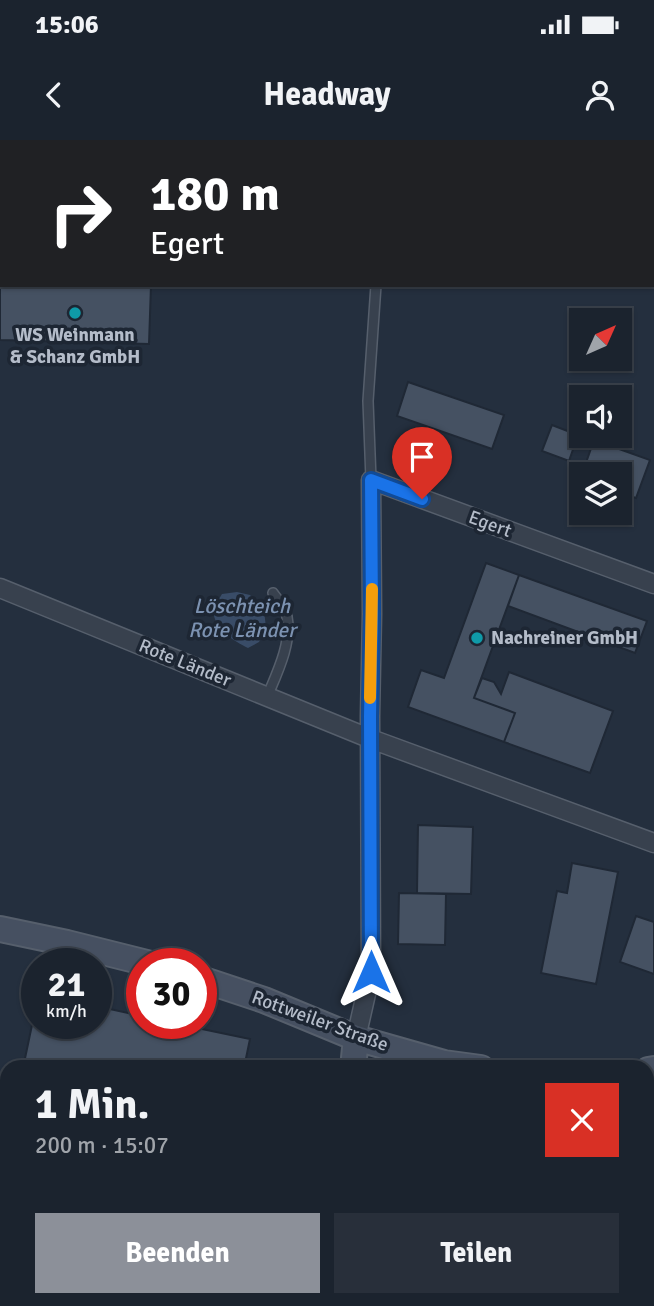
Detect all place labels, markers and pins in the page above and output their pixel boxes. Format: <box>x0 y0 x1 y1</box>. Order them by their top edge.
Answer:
marker: WS Weinmann & Schanz GmbH <box>67 305 83 321</box>
place label: WS Weinmann & Schanz GmbH <box>10 323 140 369</box>
pin <box>392 427 452 499</box>
place label: Nachreiner GmbH <box>491 626 638 650</box>
marker: Nachreiner GmbH <box>469 630 485 646</box>

